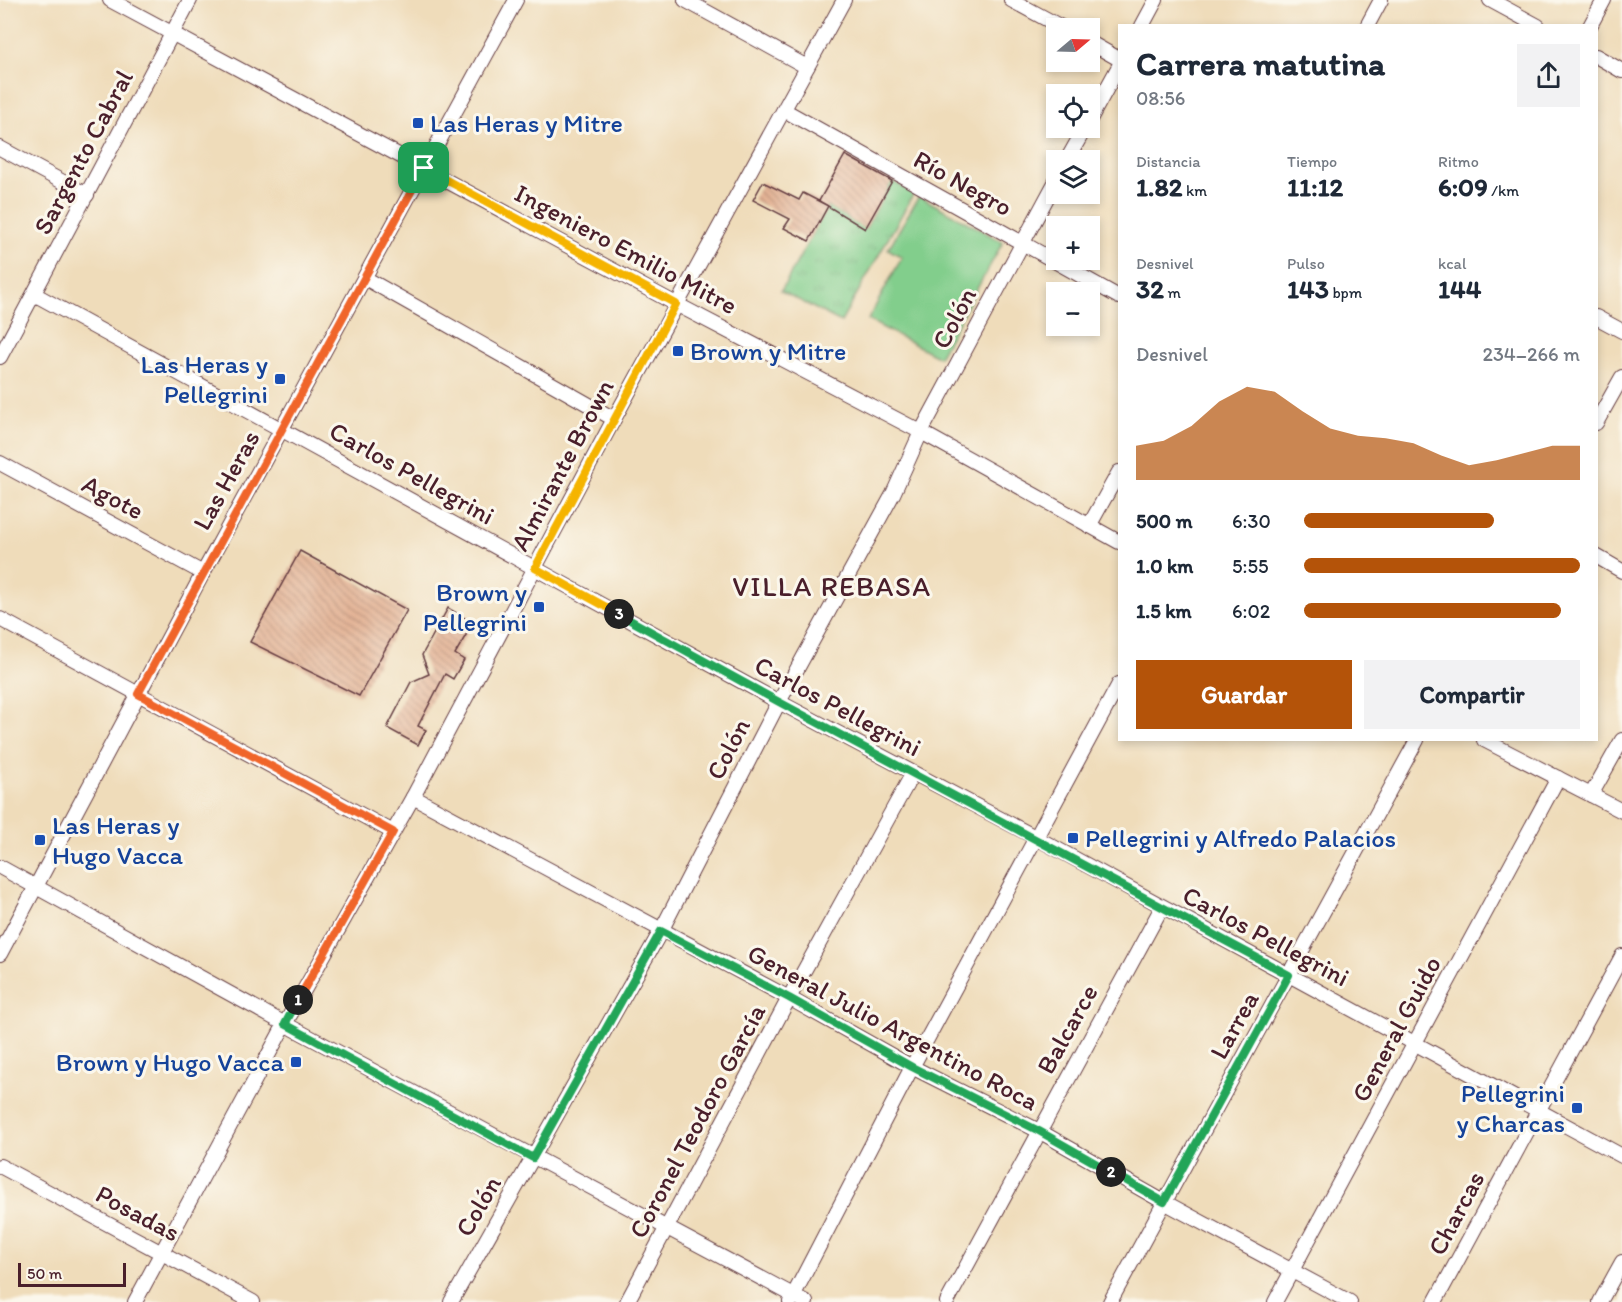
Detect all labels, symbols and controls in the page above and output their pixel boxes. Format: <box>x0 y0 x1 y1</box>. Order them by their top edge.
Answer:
north arrow <box>1046 18 1100 72</box>
map controls <box>1046 18 1100 336</box>
text: Carrera matutina <box>1136 44 1385 83</box>
button: share <box>1517 44 1580 107</box>
street label: Sargento Cabral <box>26 64 140 240</box>
button: locate <box>1046 84 1100 138</box>
text: 08:56 <box>1136 86 1185 110</box>
place label: Las Heras y Mitre <box>430 107 623 139</box>
marker: Las Heras y Mitre <box>411 116 425 130</box>
pin <box>398 142 449 193</box>
street label: Río Negro <box>908 143 1018 223</box>
button: layers <box>1046 150 1100 204</box>
icon: arrive <box>407 151 440 184</box>
text: Distancia <box>1136 152 1201 171</box>
text: Tiempo <box>1287 152 1337 171</box>
text: Ritmo <box>1438 152 1479 171</box>
text: 1.82 <box>1136 171 1182 203</box>
text: 11:12 <box>1287 171 1343 203</box>
text: 6:09 <box>1438 171 1488 203</box>
street label: Ingeniero Emilio Mitre <box>509 177 743 321</box>
text: km <box>1182 181 1207 200</box>
text: /km <box>1488 181 1519 200</box>
button: + <box>1046 216 1100 270</box>
text: Desnivel <box>1136 254 1194 273</box>
text: Pulso <box>1287 254 1325 273</box>
text: kcal <box>1438 254 1466 273</box>
text: 32 <box>1136 273 1164 305</box>
text: 143 <box>1287 273 1329 305</box>
text: 144 <box>1438 273 1481 305</box>
street label: Colón <box>925 282 983 354</box>
button: − <box>1046 282 1100 336</box>
text: m <box>1164 283 1181 302</box>
text: bpm <box>1329 283 1362 302</box>
place label: Brown y Mitre <box>690 335 846 367</box>
text: Desnivel <box>1136 342 1208 366</box>
text: 234–266 m <box>1482 342 1580 366</box>
marker: Brown y Mitre <box>671 344 685 358</box>
place label: Las Heras y Pellegrini <box>141 348 268 410</box>
marker: Las Heras y Pellegrini <box>273 372 287 386</box>
street label: Almirante Brown <box>503 374 621 556</box>
street label: Carlos Pellegrini <box>324 414 500 532</box>
street label: Las Heras <box>185 424 267 536</box>
street label: Agote <box>77 468 149 526</box>
text: 500 m <box>1136 509 1192 533</box>
text: 6:30 <box>1232 509 1271 533</box>
text: 1.0 km <box>1136 554 1193 578</box>
text: 5:55 <box>1232 554 1268 578</box>
district label: VILLA REBASA <box>732 569 932 603</box>
place label: Brown y Pellegrini <box>423 576 527 638</box>
pin: 3 <box>604 599 634 629</box>
text: 1.5 km <box>1136 599 1192 623</box>
text: 6:02 <box>1232 599 1270 623</box>
marker: Brown y Pellegrini <box>532 600 546 614</box>
text: 3 <box>615 604 623 623</box>
street label: Carlos Pellegrini <box>749 649 927 763</box>
button: Guardar <box>1136 660 1352 729</box>
button: Compartir <box>1364 660 1580 729</box>
street label: Colón <box>699 713 757 785</box>
place label: Las Heras y Hugo Vacca <box>52 809 184 871</box>
place label: Pellegrini y Alfredo Palacios <box>1085 822 1396 854</box>
marker: Pellegrini y Alfredo Palacios <box>1066 831 1080 845</box>
marker: Las Heras y Hugo Vacca <box>33 833 47 847</box>
street label: Carlos Pellegrini <box>1177 879 1355 993</box>
street label: General Julio Argentino Roca <box>742 937 1044 1117</box>
street label: General Guido <box>1344 951 1448 1107</box>
street label: Balcarce <box>1029 979 1105 1079</box>
pin: 1 <box>283 985 313 1015</box>
street label: Larrea <box>1202 985 1266 1065</box>
text: 1 <box>294 990 302 1009</box>
street label: Coronel Teodoro García <box>622 998 773 1244</box>
place label: Brown y Hugo Vacca <box>56 1046 284 1078</box>
marker: Brown y Hugo Vacca <box>289 1055 303 1069</box>
place label: Pellegrini y Charcas <box>1457 1077 1565 1139</box>
marker: Pellegrini y Charcas <box>1570 1101 1584 1115</box>
pin: 2 <box>1096 1157 1126 1187</box>
text: 2 <box>1107 1162 1115 1181</box>
street label: Charcas <box>1421 1165 1491 1261</box>
street label: Colón <box>448 1170 508 1242</box>
street label: Posadas <box>90 1178 186 1248</box>
scale bar <box>18 1260 126 1288</box>
text: 50 m <box>27 1264 62 1283</box>

